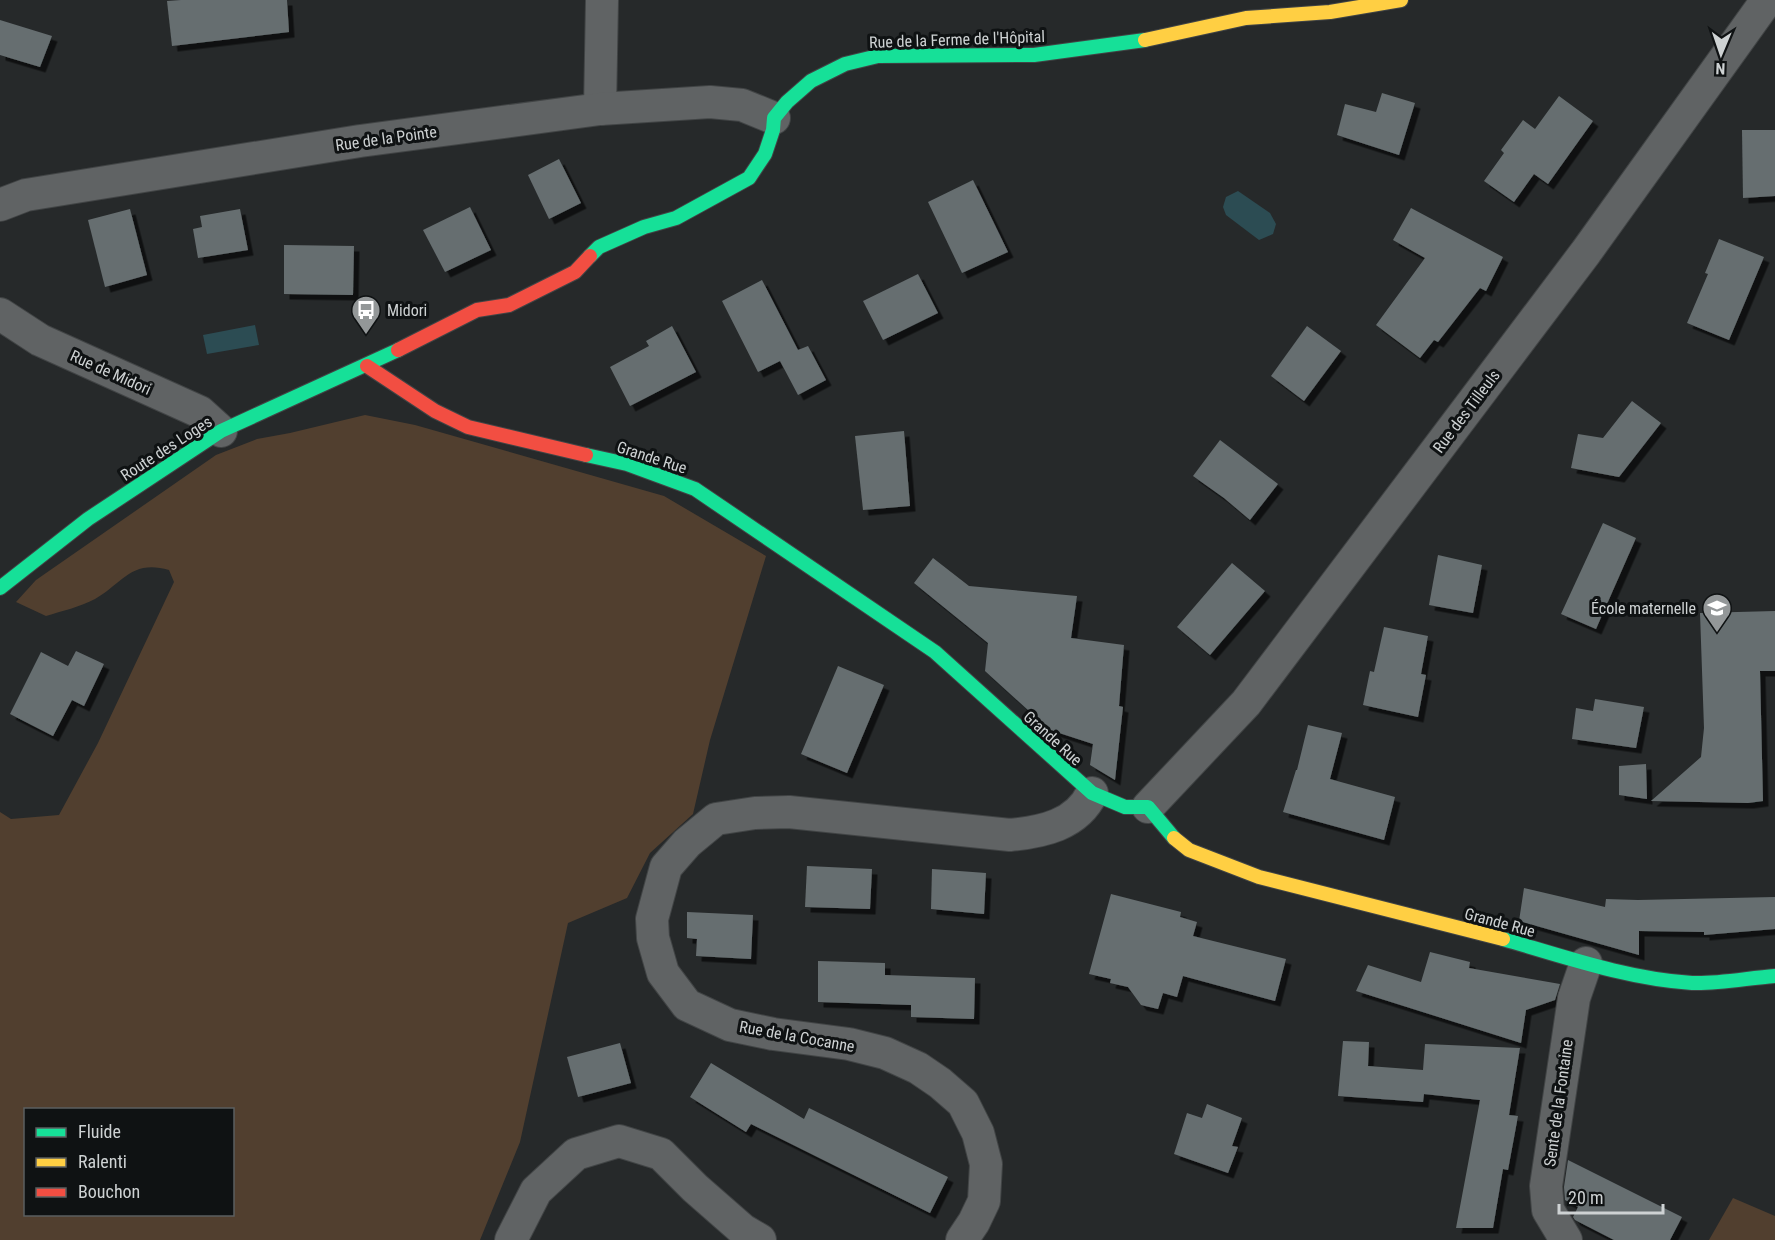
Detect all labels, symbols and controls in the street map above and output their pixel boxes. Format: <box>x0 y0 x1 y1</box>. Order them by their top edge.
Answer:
north arrow <box>1691 24 1751 84</box>
street label: Rue de la Ferme de l'Hôpital <box>869 27 1045 52</box>
text: N <box>1715 59 1726 78</box>
street label: Rue de la Pointe <box>334 122 438 155</box>
bus stop icon: Midori <box>350 294 382 336</box>
place label: Midori <box>387 301 427 320</box>
street label: Rue de Midori <box>67 346 154 399</box>
street label: Rue des Tilleuls <box>1429 366 1504 457</box>
street label: Route des Loges <box>117 412 215 485</box>
street label: Grande Rue <box>615 437 689 478</box>
school or university icon: École maternelle <box>1701 592 1733 634</box>
place label: École maternelle <box>1591 599 1696 618</box>
street label: Grande Rue <box>1019 707 1086 770</box>
street label: Grande Rue <box>1463 904 1537 941</box>
street label: Rue de la Cocanne <box>738 1017 856 1056</box>
street label: Sente de la Fontaine <box>1540 1038 1577 1168</box>
legend <box>24 1108 234 1216</box>
text: Fluide <box>78 1121 121 1142</box>
text: Ralenti <box>78 1151 127 1172</box>
scale bar <box>1559 1177 1662 1215</box>
text: Bouchon <box>78 1181 140 1202</box>
text: 20 m <box>1568 1187 1603 1208</box>

